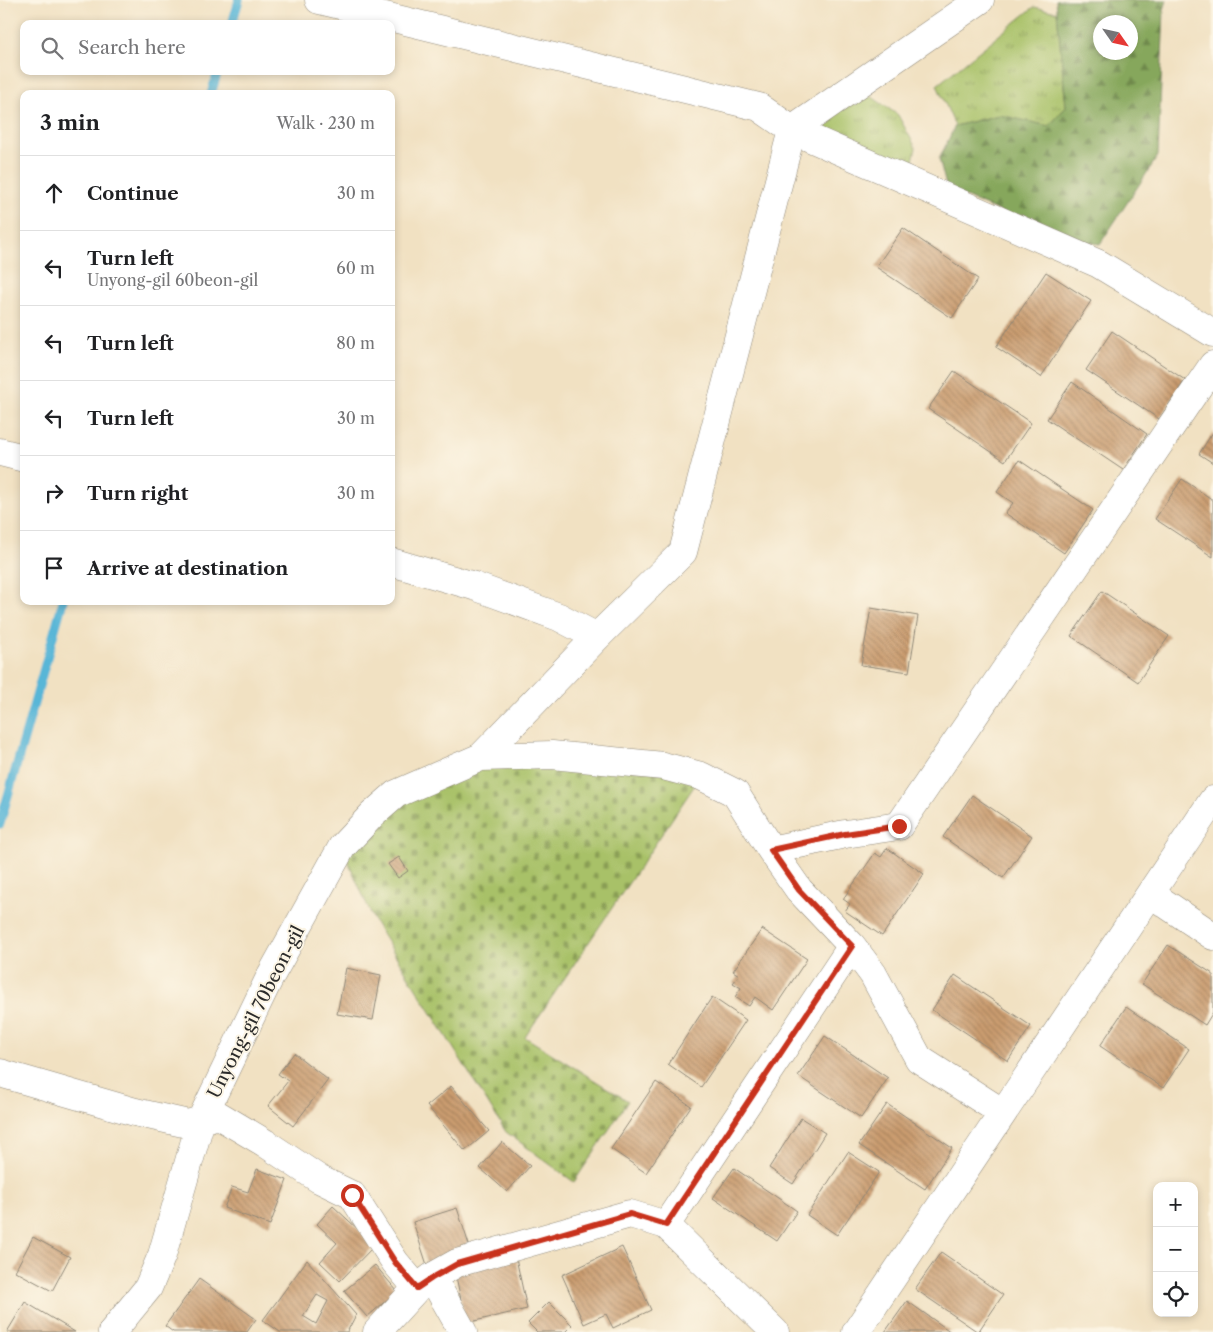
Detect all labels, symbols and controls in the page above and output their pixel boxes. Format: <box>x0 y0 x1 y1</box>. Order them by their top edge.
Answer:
north arrow <box>1093 15 1138 60</box>
search box <box>20 20 395 75</box>
icon: search <box>38 34 66 62</box>
text: Search here <box>78 36 186 59</box>
text: 3 min <box>40 110 100 135</box>
text: Walk · 230 m <box>276 113 375 133</box>
icon: ahead <box>40 179 68 207</box>
text: Continue <box>87 182 179 205</box>
text: 30 m <box>337 183 375 203</box>
text: Turn left <box>87 247 174 270</box>
icon: left <box>40 254 68 282</box>
text: 60 m <box>336 258 375 278</box>
text: Unyong-gil 60beon-gil <box>87 270 258 290</box>
icon: left <box>40 329 68 357</box>
text: Turn left <box>87 332 174 355</box>
text: 80 m <box>336 333 375 353</box>
icon: left <box>40 404 68 432</box>
text: Turn left <box>87 407 174 430</box>
text: 30 m <box>337 408 375 428</box>
icon: right <box>40 479 68 507</box>
text: Turn right <box>87 482 188 505</box>
text: 30 m <box>337 483 375 503</box>
icon: arrive <box>40 554 68 582</box>
text: Arrive at destination <box>87 557 288 580</box>
route end <box>888 815 911 838</box>
street label: Unyong-gil 70beon-gil <box>203 922 309 1102</box>
map controls <box>1153 1182 1198 1317</box>
button: + <box>1153 1182 1198 1227</box>
route start <box>341 1184 364 1207</box>
button: − <box>1153 1227 1198 1272</box>
button: locate <box>1153 1272 1198 1317</box>

